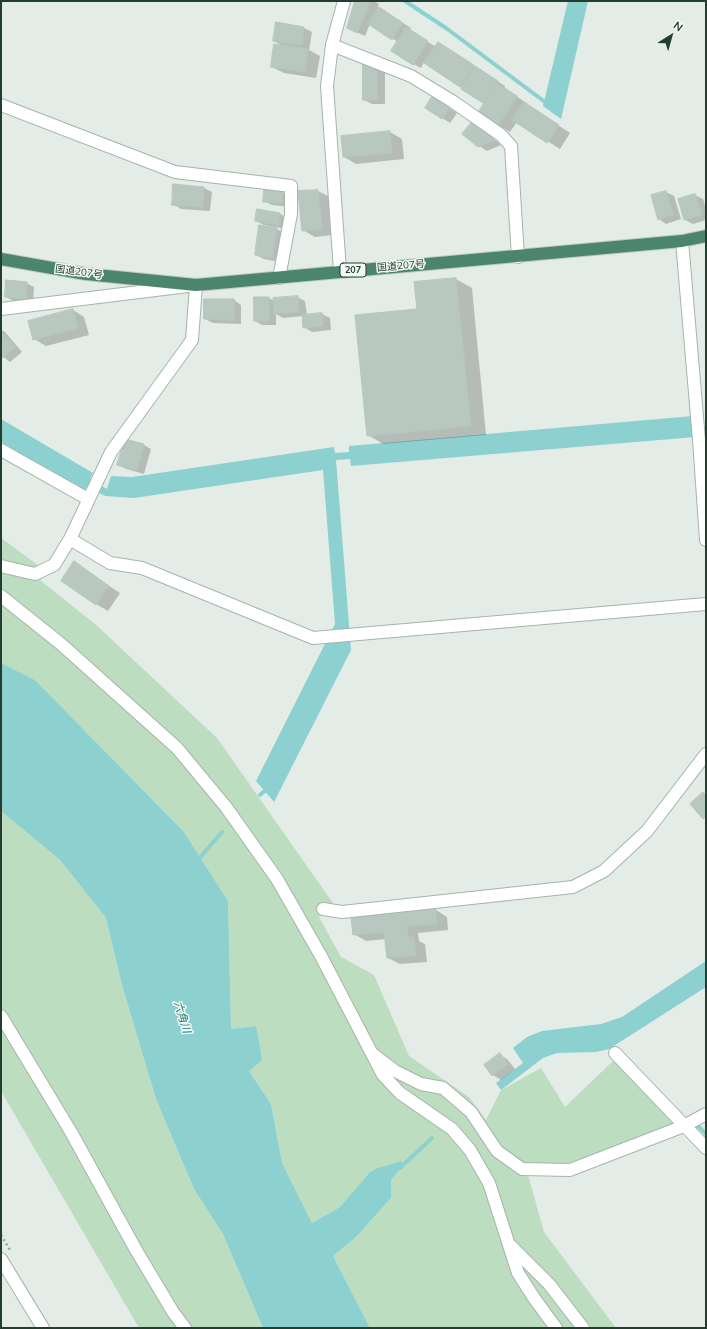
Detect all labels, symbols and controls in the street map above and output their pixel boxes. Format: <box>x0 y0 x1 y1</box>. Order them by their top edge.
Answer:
north arrow <box>651 16 691 56</box>
text: N <box>671 18 686 35</box>
street label: 国道207号 <box>377 258 425 274</box>
street label: 国道207号 <box>54 263 104 281</box>
road number: 207 <box>340 263 366 277</box>
water label: 六角川 <box>171 999 193 1035</box>

